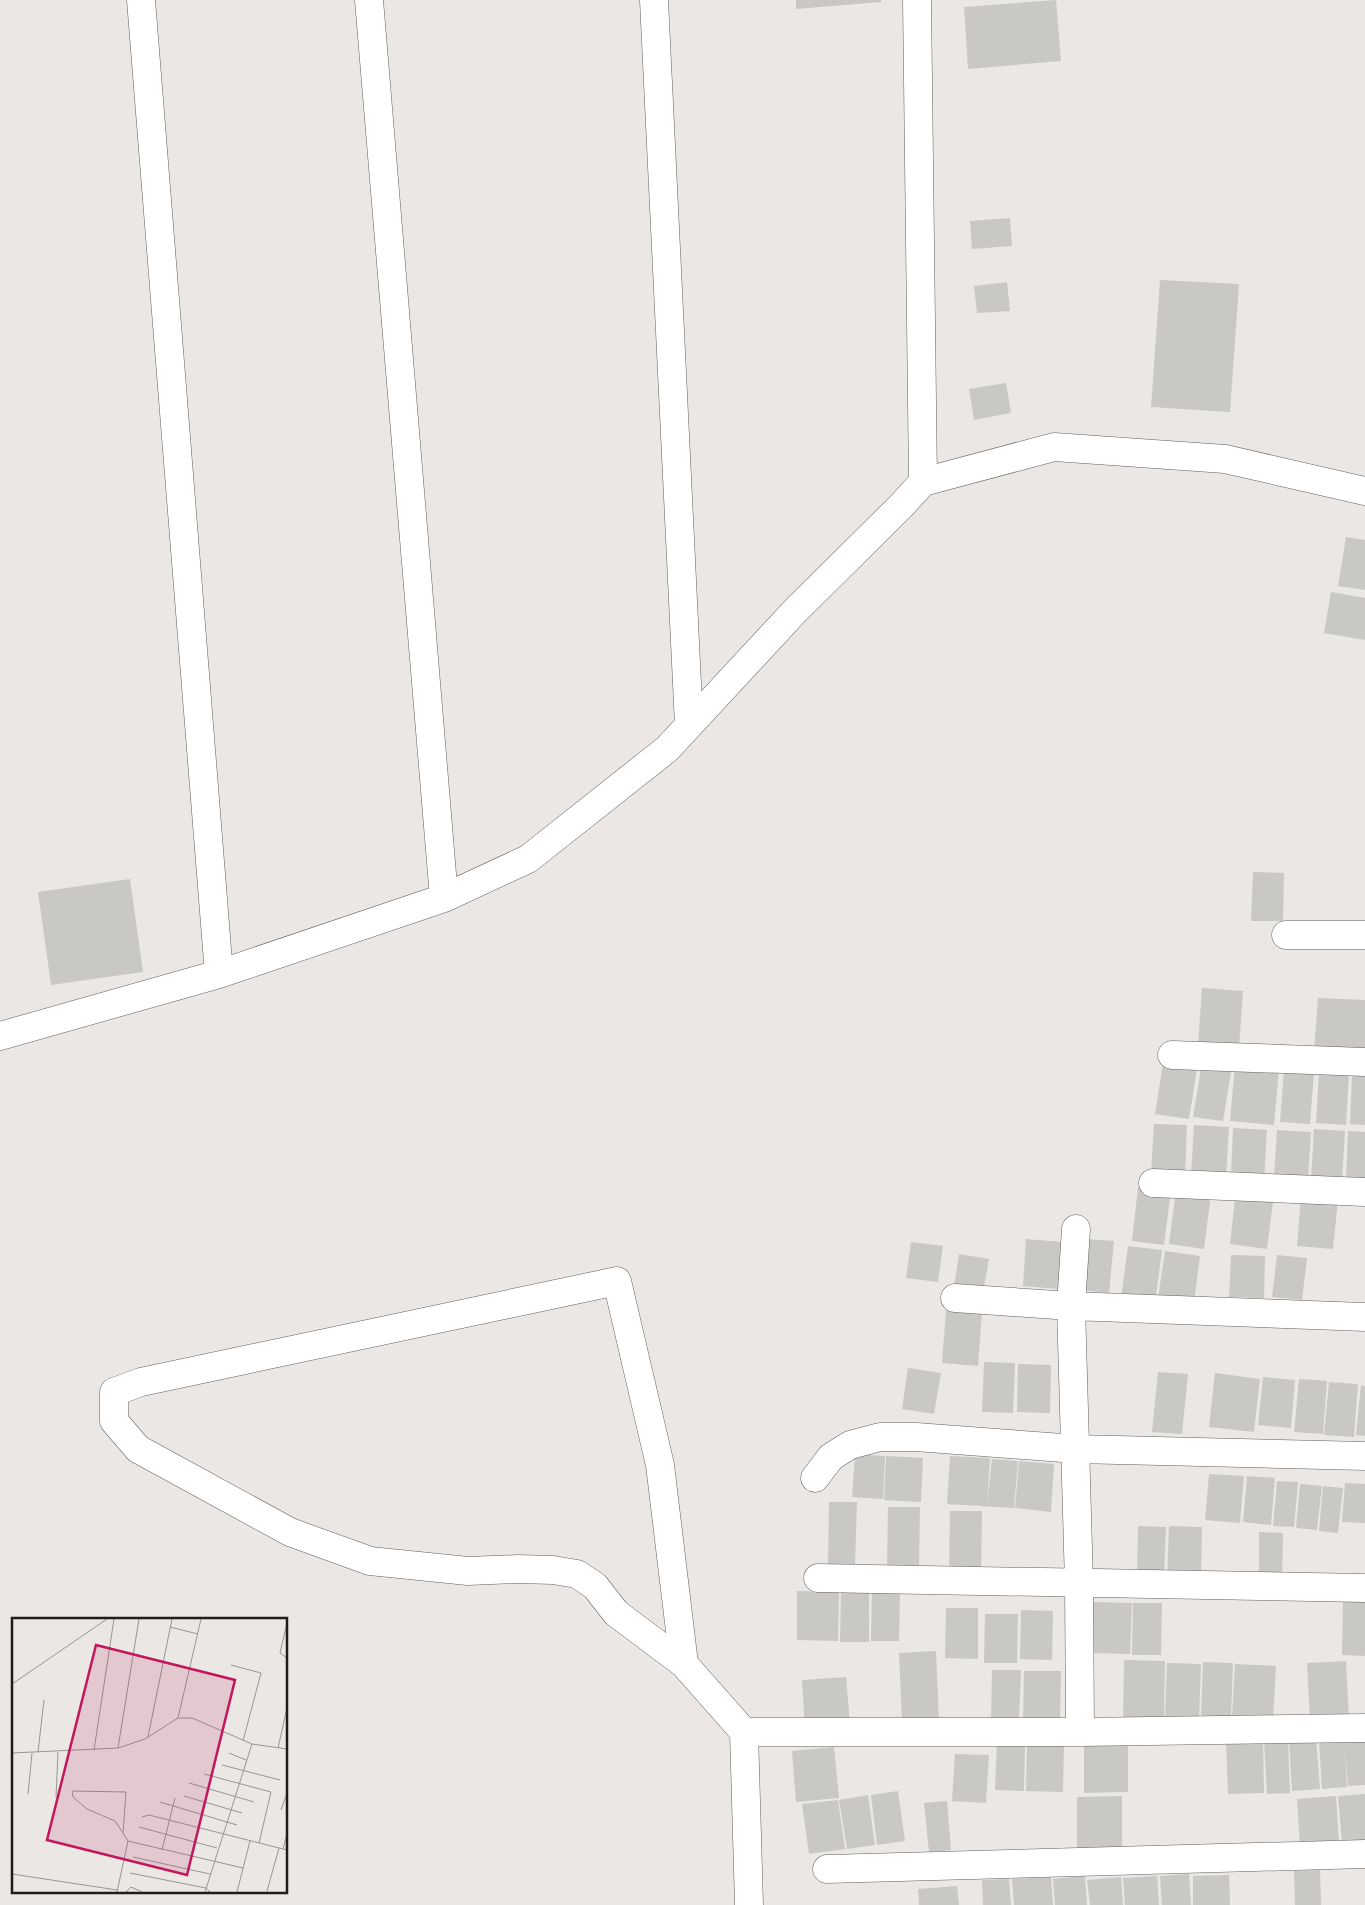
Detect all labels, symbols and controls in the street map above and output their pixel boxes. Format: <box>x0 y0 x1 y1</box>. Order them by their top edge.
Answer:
inset map <box>12 1618 288 1892</box>

